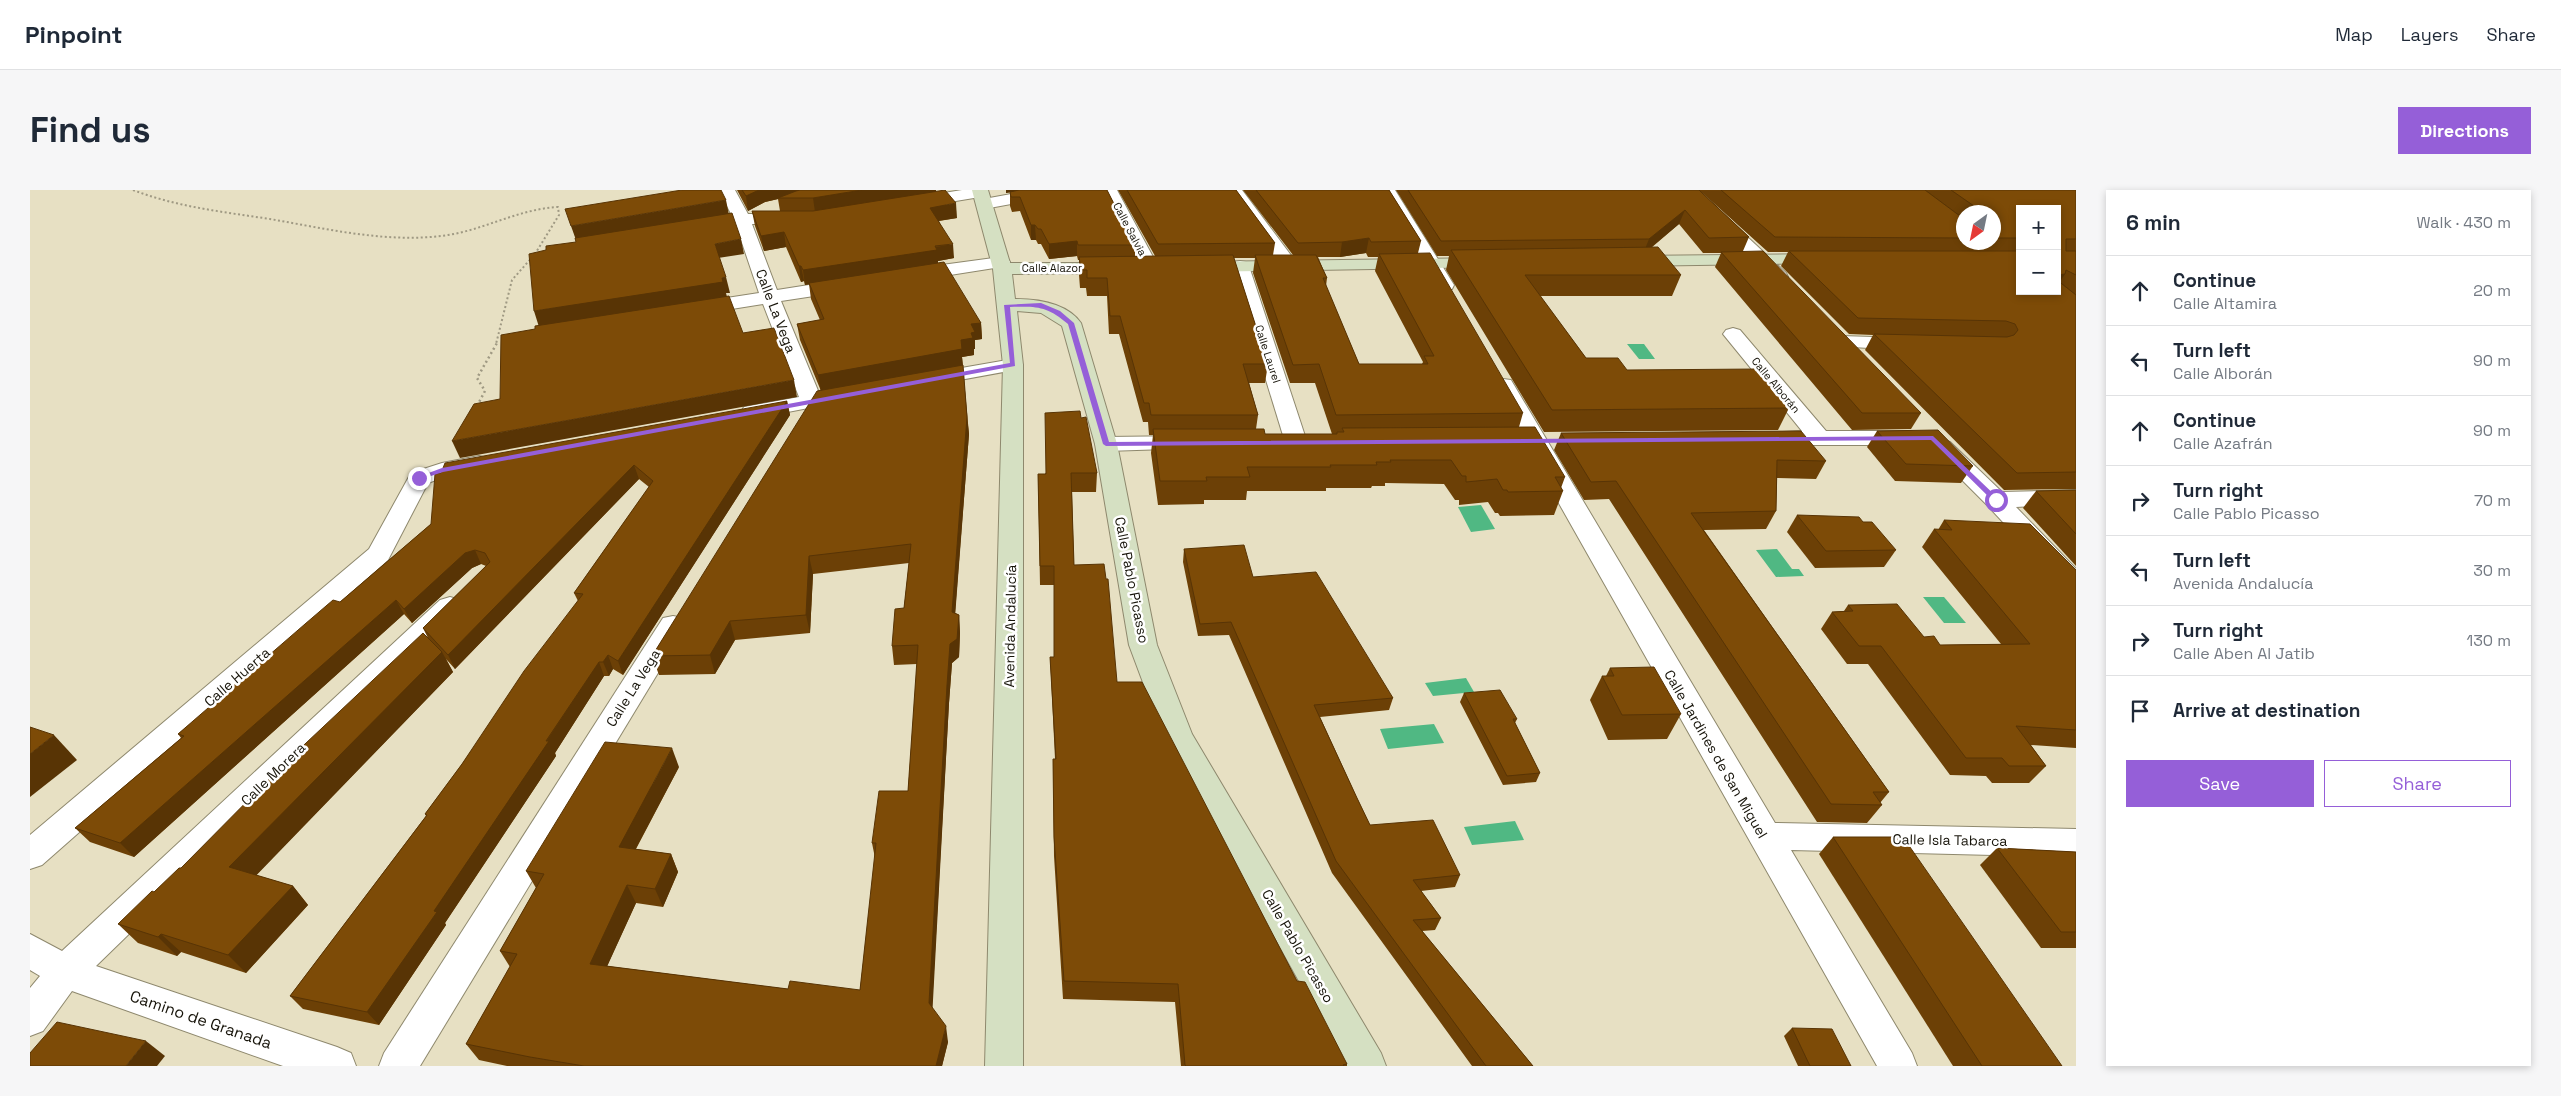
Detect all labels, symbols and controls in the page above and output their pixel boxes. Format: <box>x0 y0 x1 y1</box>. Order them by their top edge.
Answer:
text: Pinpoint <box>25 19 122 50</box>
text: Map <box>2335 23 2373 46</box>
text: Layers <box>2401 23 2458 46</box>
text: Share <box>2486 23 2536 46</box>
button: Directions <box>2398 107 2531 154</box>
text: Find us <box>30 108 151 152</box>
street label: Calle Salvia <box>1110 200 1150 259</box>
north arrow <box>1956 205 2001 250</box>
map controls <box>2016 205 2061 295</box>
button: + <box>2016 205 2061 250</box>
text: 6 min <box>2126 209 2181 236</box>
text: Walk · 430 m <box>2416 212 2511 233</box>
button: − <box>2016 250 2061 295</box>
street label: Calle Alazor <box>1022 261 1082 275</box>
street label: Calle La Vega <box>752 267 800 355</box>
text: Continue <box>2173 268 2256 293</box>
icon: ahead <box>2126 277 2154 305</box>
text: 20 m <box>2473 280 2511 301</box>
text: Calle Altamira <box>2173 293 2277 314</box>
street label: Calle Laurel <box>1252 323 1284 385</box>
text: Turn left <box>2173 338 2251 363</box>
icon: left <box>2126 347 2154 375</box>
text: 90 m <box>2473 350 2511 371</box>
street label: Calle Alborán <box>1749 354 1803 416</box>
text: Calle Alborán <box>2173 363 2273 384</box>
text: Continue <box>2173 408 2256 433</box>
icon: ahead <box>2126 417 2154 445</box>
text: 90 m <box>2473 420 2511 441</box>
text: Calle Azafrán <box>2173 433 2273 454</box>
route end <box>408 467 431 490</box>
text: Turn right <box>2173 478 2263 503</box>
icon: right <box>2126 487 2154 515</box>
route start <box>1985 489 2008 512</box>
text: 70 m <box>2474 490 2511 511</box>
text: Calle Pablo Picasso <box>2173 503 2320 524</box>
street label: Calle Pablo Picasso <box>1111 515 1153 645</box>
text: Turn left <box>2173 548 2251 573</box>
icon: left <box>2126 557 2154 585</box>
text: 30 m <box>2473 560 2511 581</box>
street label: Avenida Andalucía <box>1000 564 1020 688</box>
text: Avenida Andalucía <box>2173 573 2314 594</box>
text: Turn right <box>2173 618 2263 643</box>
icon: right <box>2126 627 2154 655</box>
text: 130 m <box>2467 630 2511 651</box>
street label: Calle Huerta <box>200 643 274 711</box>
text: Calle Aben Al Jatib <box>2173 643 2315 664</box>
street label: Calle La Vega <box>602 646 664 730</box>
street label: Calle Jardines de San Miguel <box>1660 667 1772 841</box>
icon: arrive <box>2126 697 2154 725</box>
text: Arrive at destination <box>2173 698 2361 723</box>
street label: Calle Morera <box>237 739 309 809</box>
button: Save <box>2126 760 2314 807</box>
button: Share <box>2324 760 2511 807</box>
street label: Calle Isla Tabarca <box>1892 830 2008 850</box>
street label: Calle Pablo Picasso <box>1258 886 1338 1006</box>
street label: Camino de Granada <box>127 985 275 1054</box>

